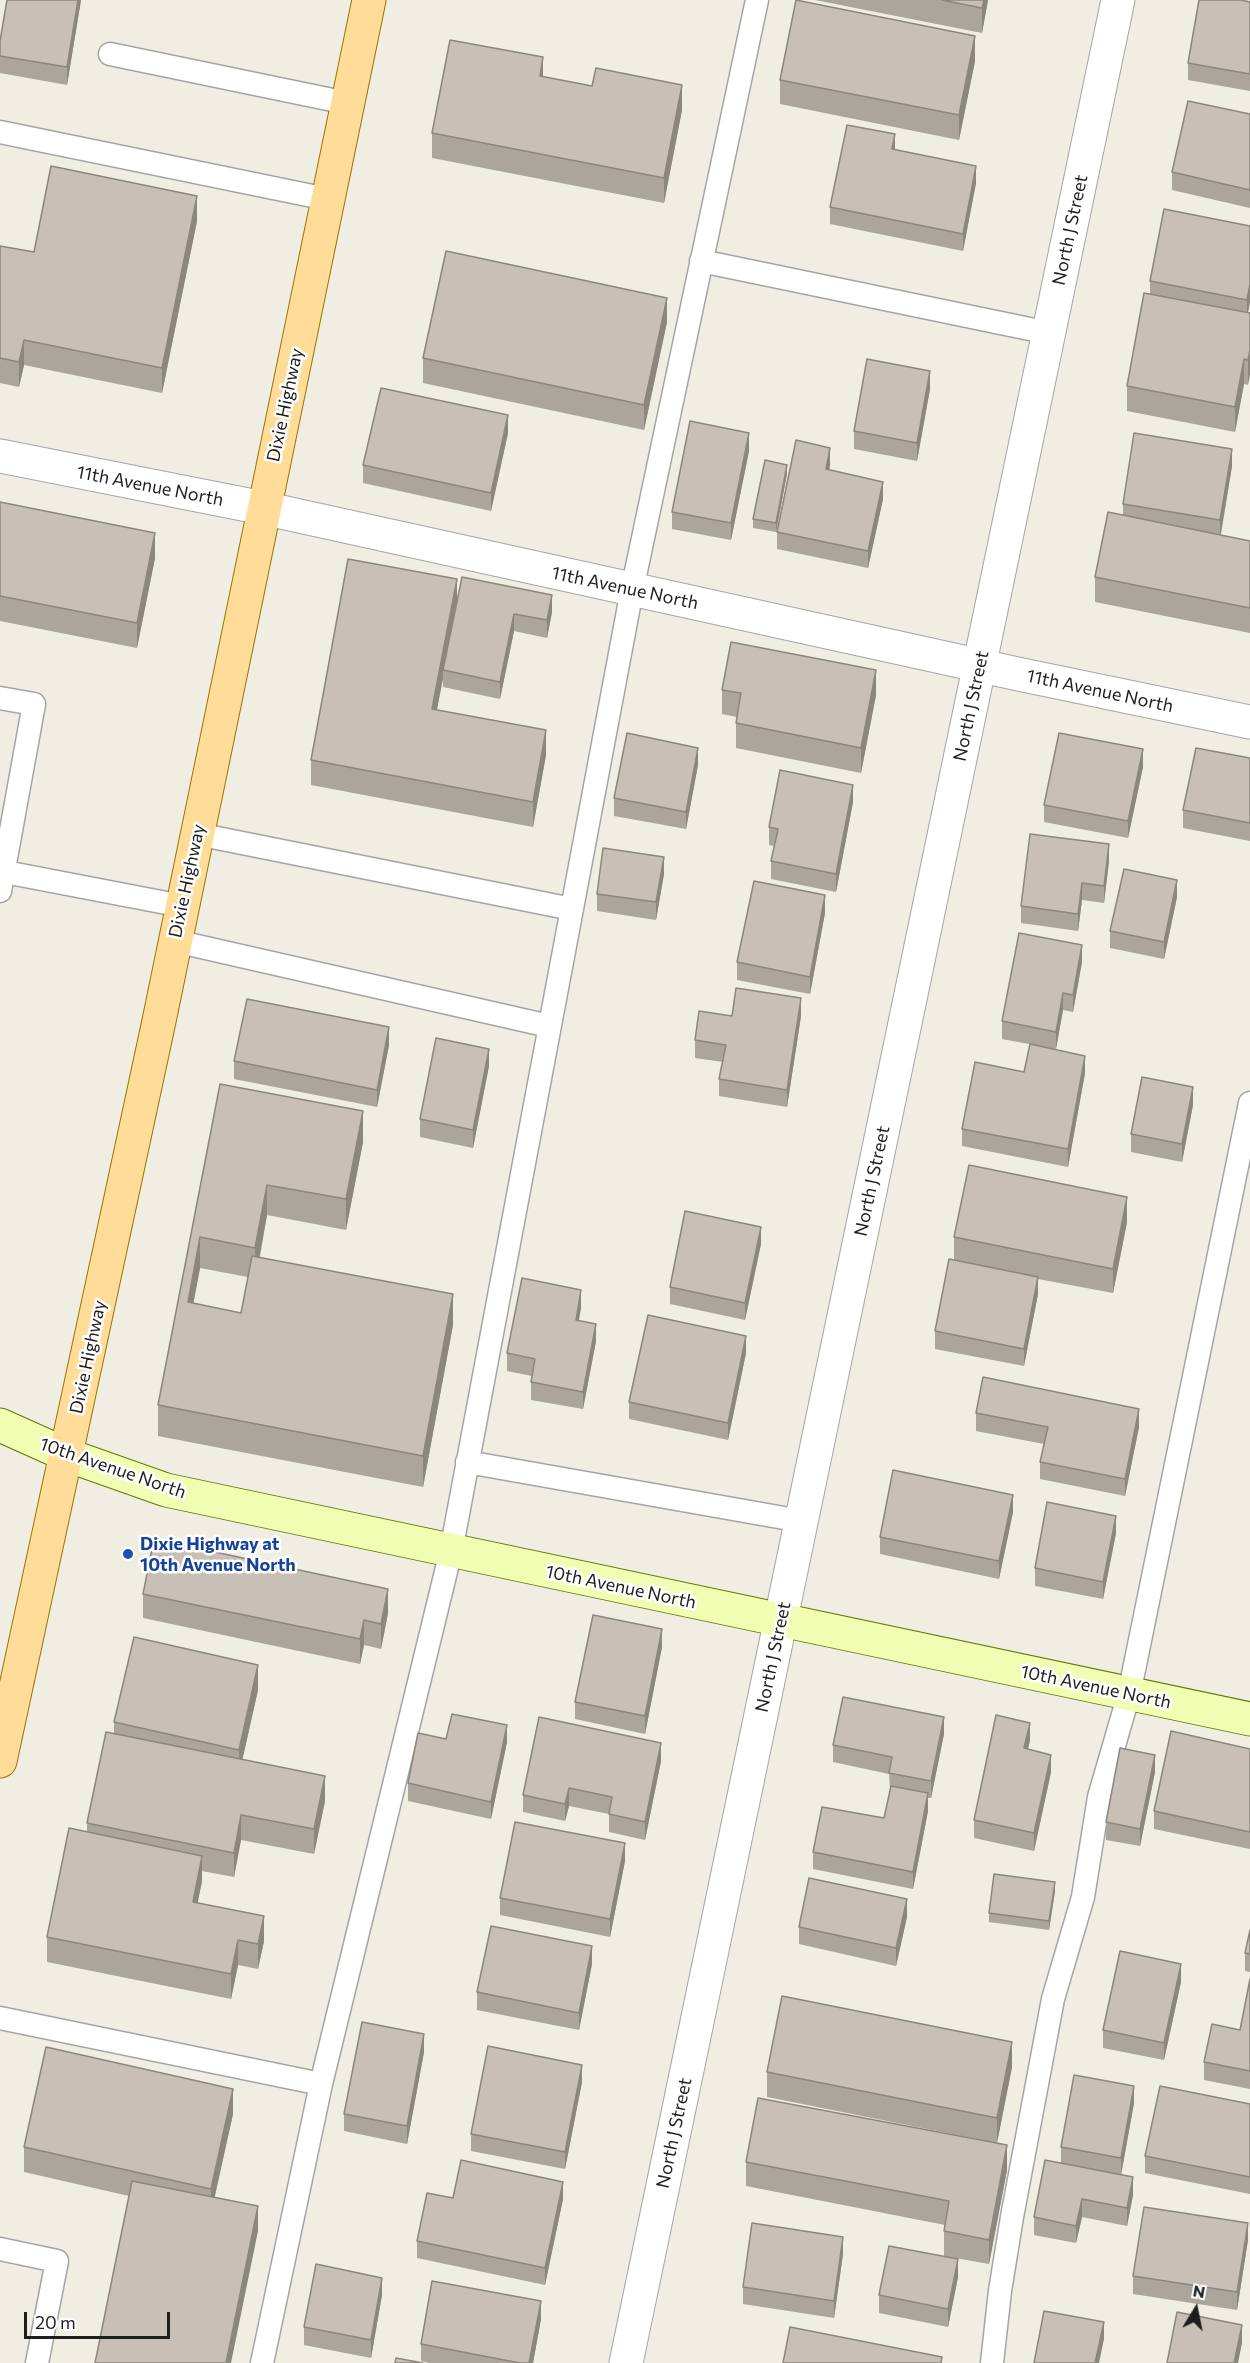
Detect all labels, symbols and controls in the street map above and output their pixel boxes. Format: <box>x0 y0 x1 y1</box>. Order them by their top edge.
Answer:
street label: North J Street <box>1048 173 1092 287</box>
street label: Dixie Highway <box>262 346 308 464</box>
street label: 11th Avenue North <box>75 461 225 511</box>
street label: 11th Avenue North <box>550 562 700 614</box>
street label: North J Street <box>949 649 993 763</box>
street label: 11th Avenue North <box>1025 665 1175 717</box>
street label: Dixie Highway <box>164 822 210 940</box>
street label: North J Street <box>850 1124 894 1238</box>
street label: Dixie Highway <box>65 1298 111 1416</box>
street label: 10th Avenue North <box>37 1433 189 1503</box>
place label: Dixie Highway at 10th Avenue North <box>140 1533 296 1576</box>
marker: Dixie Highway at 10th Avenue North <box>121 1547 135 1561</box>
street label: 10th Avenue North <box>544 1561 698 1613</box>
street label: North J Street <box>751 1600 795 1714</box>
street label: 10th Avenue North <box>1019 1661 1173 1713</box>
street label: North J Street <box>652 2076 696 2190</box>
north arrow <box>1166 2279 1226 2339</box>
text: N <box>1192 2280 1207 2301</box>
scale bar <box>27 2300 172 2338</box>
text: 20 m <box>35 2311 76 2333</box>

